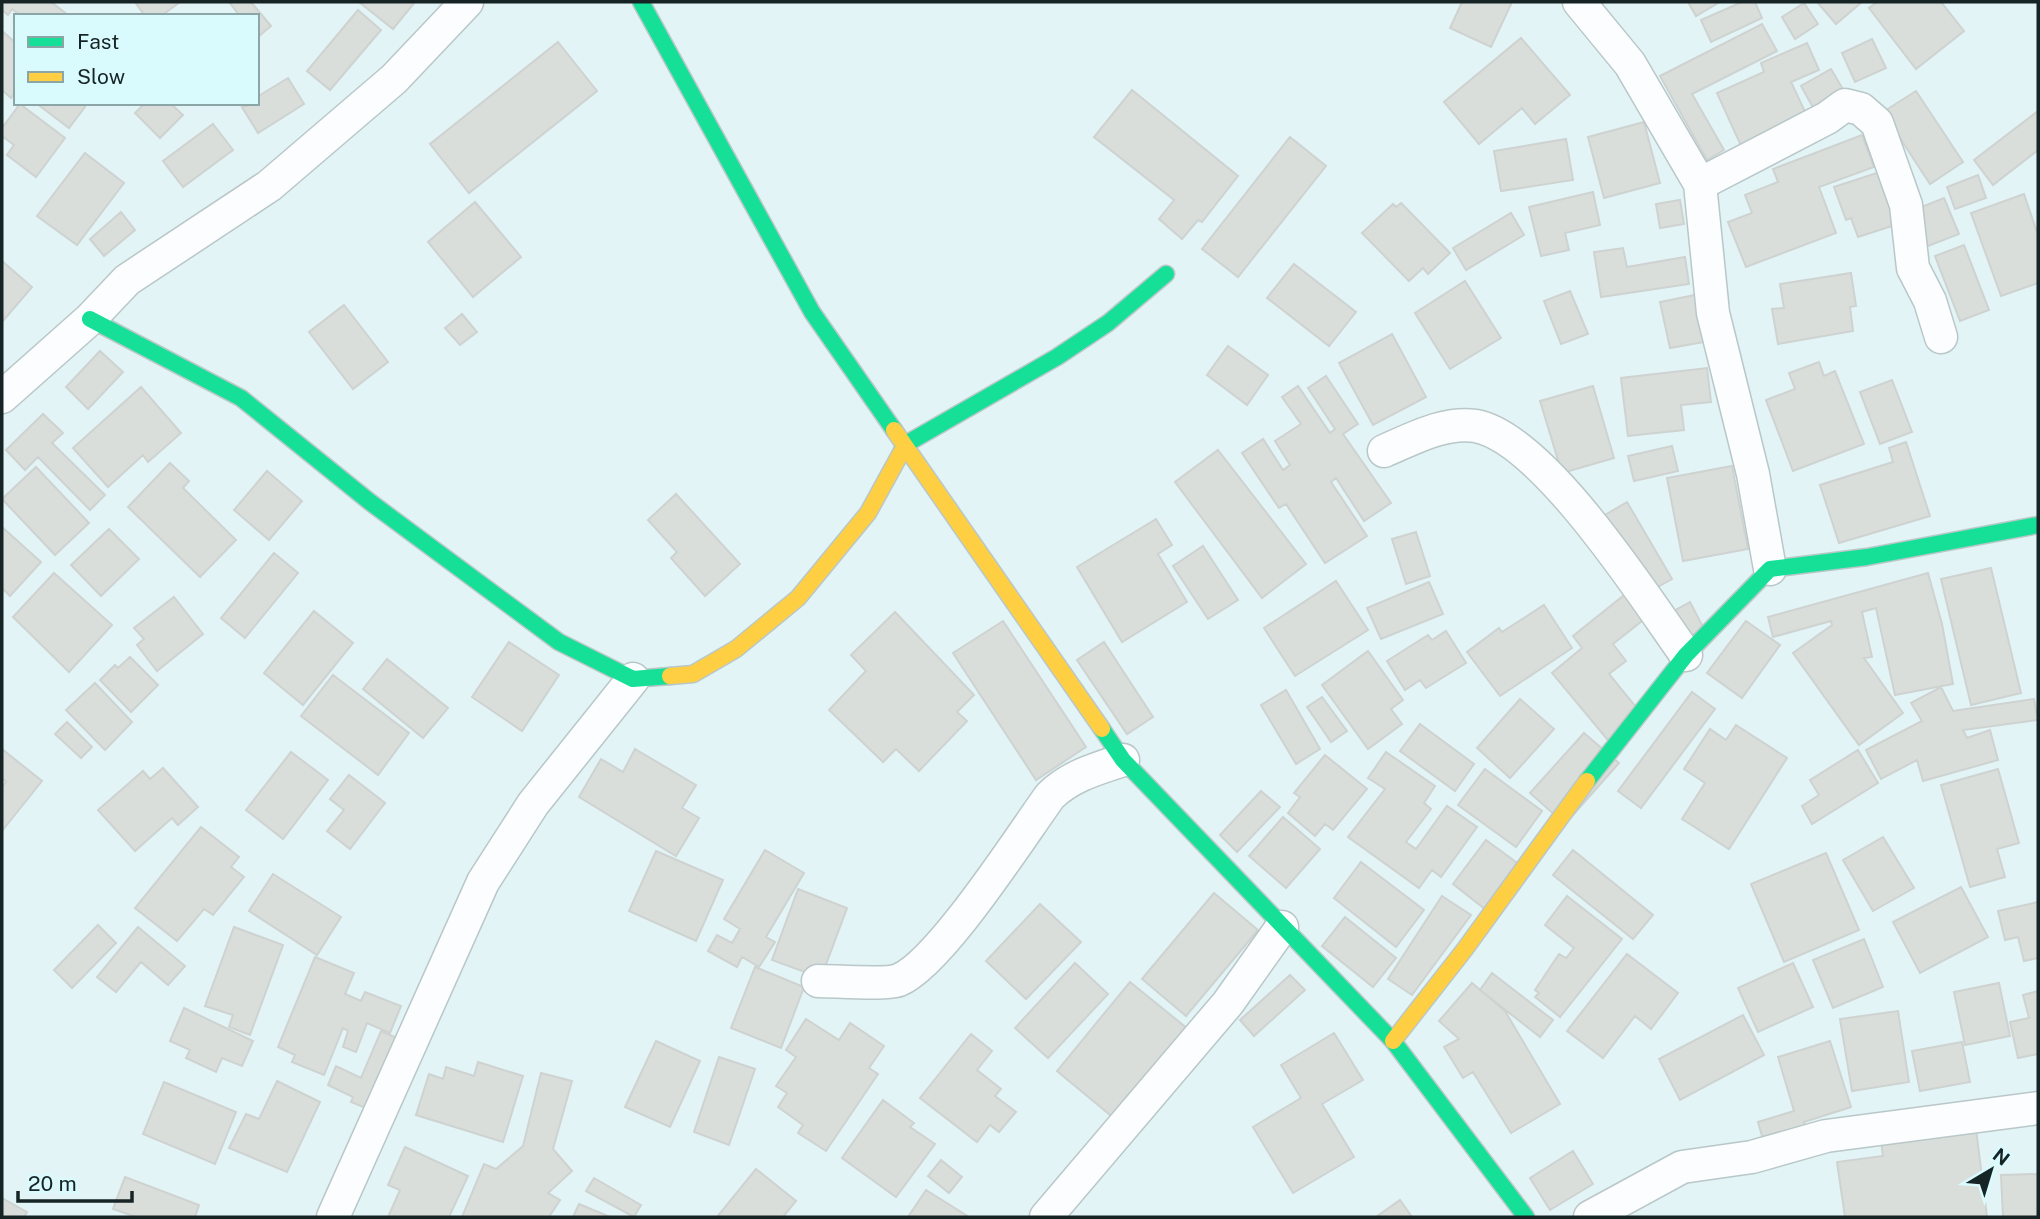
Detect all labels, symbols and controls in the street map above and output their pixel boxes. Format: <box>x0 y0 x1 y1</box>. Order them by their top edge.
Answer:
legend <box>14 14 259 105</box>
text: Fast <box>77 29 119 54</box>
text: Slow <box>77 64 125 89</box>
north arrow <box>1956 1135 2026 1205</box>
text: N <box>1989 1143 2014 1170</box>
scale bar <box>18 1160 131 1204</box>
text: 20 m <box>28 1171 77 1196</box>

